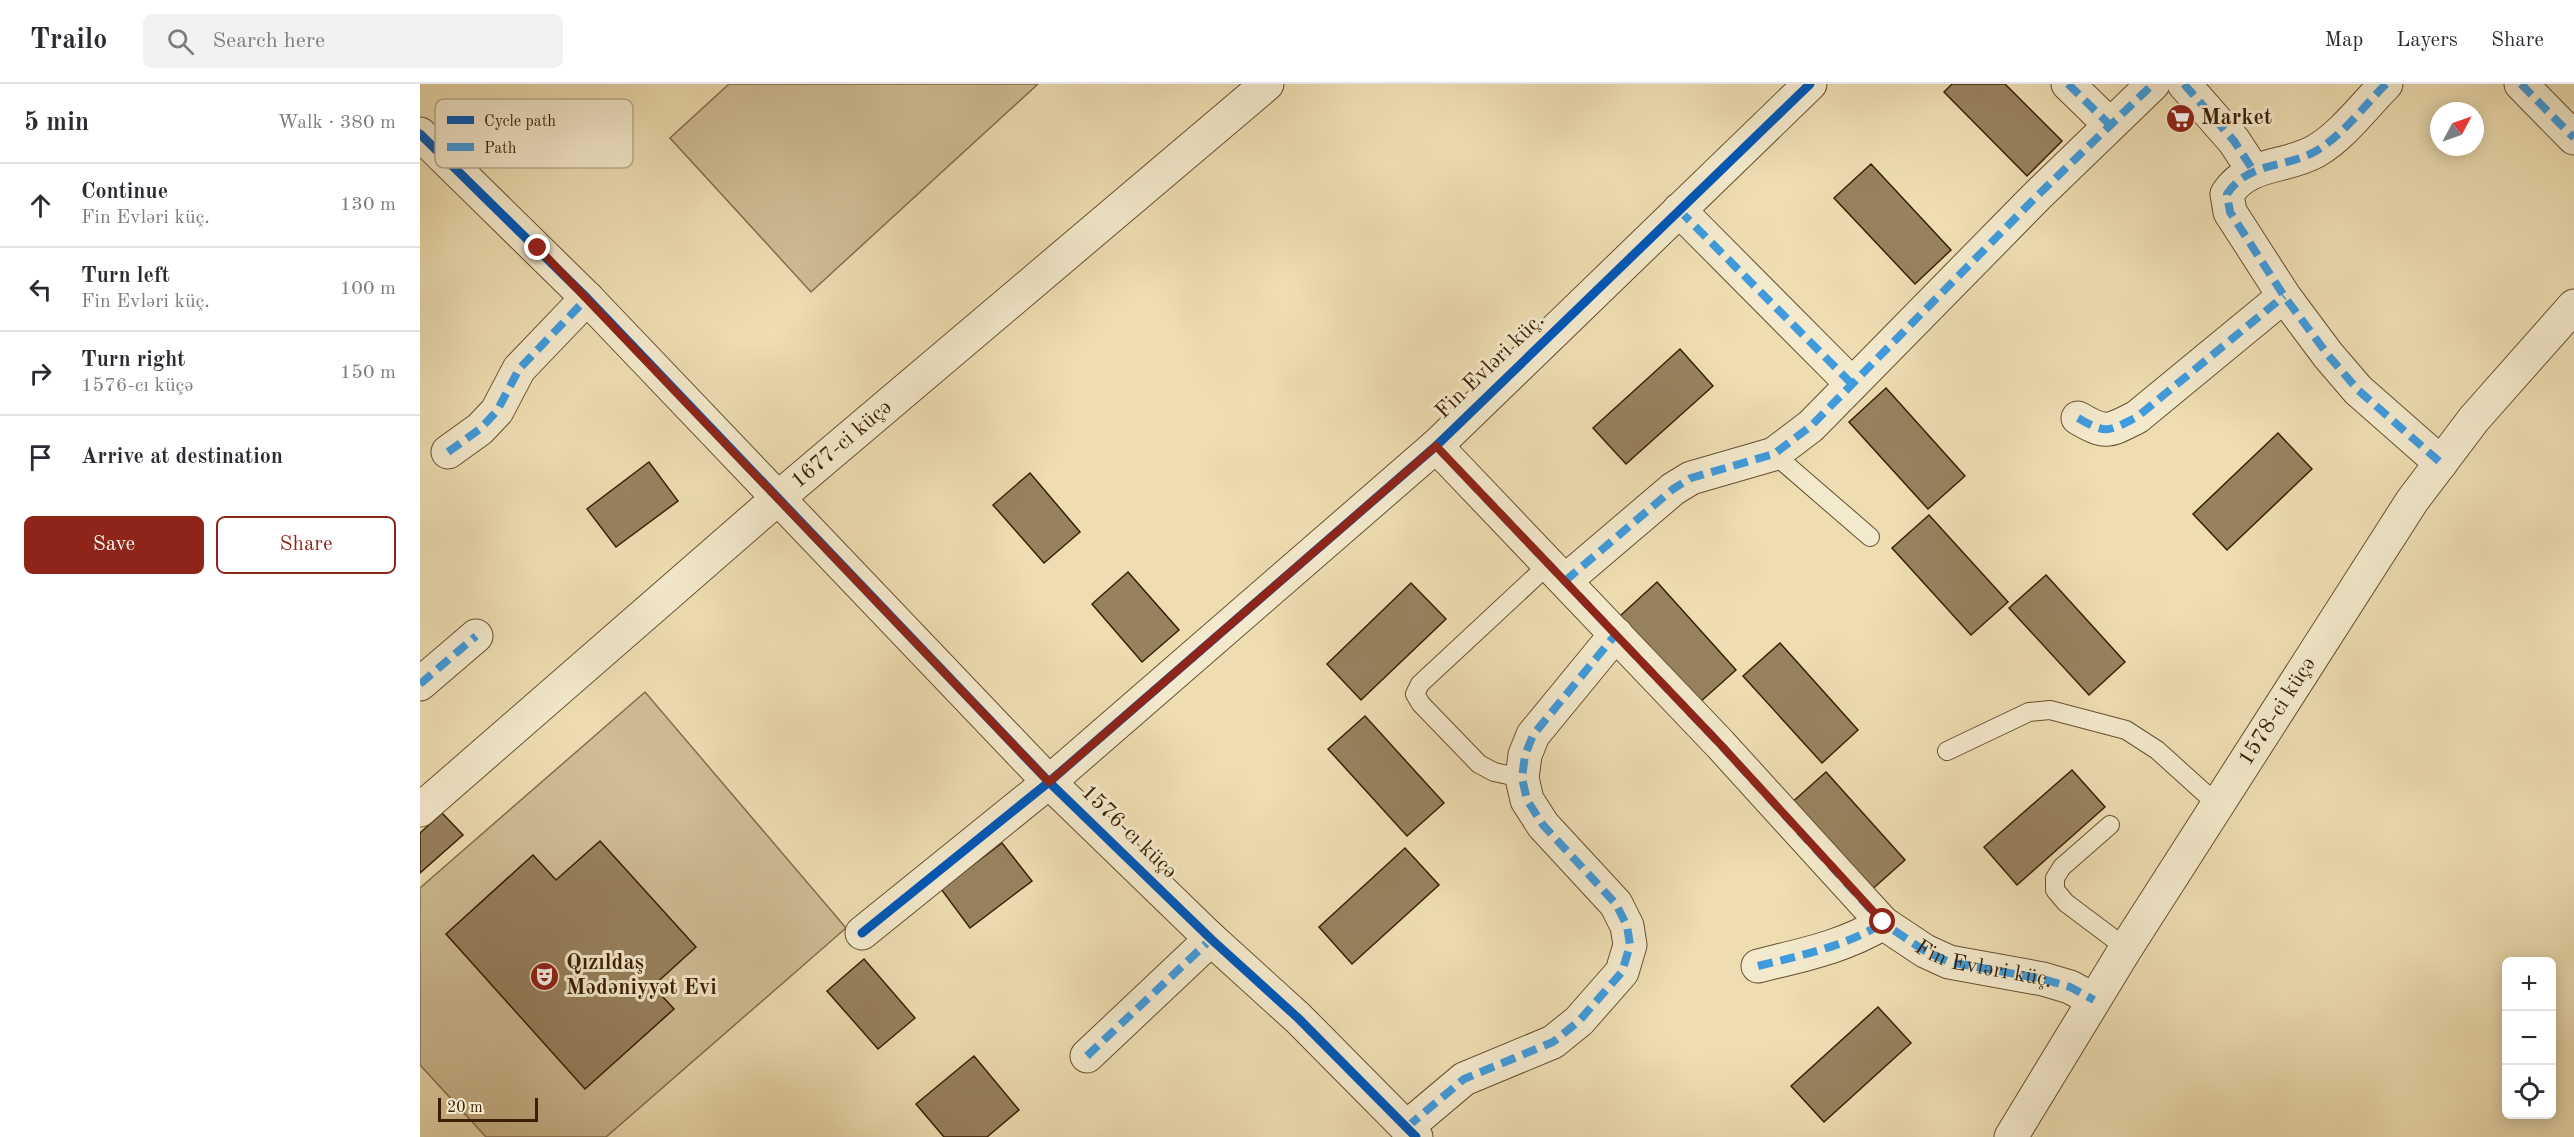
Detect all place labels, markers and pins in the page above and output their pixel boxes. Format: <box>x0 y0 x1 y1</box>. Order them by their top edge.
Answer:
supermarket icon: Market <box>2164 102 2196 134</box>
place label: Market <box>2201 107 2272 129</box>
place label: Qızıldaş Mədəniyyət Evi <box>566 952 717 999</box>
theatre icon: Qızıldaş Mədəniyyət Evi <box>529 960 561 992</box>

